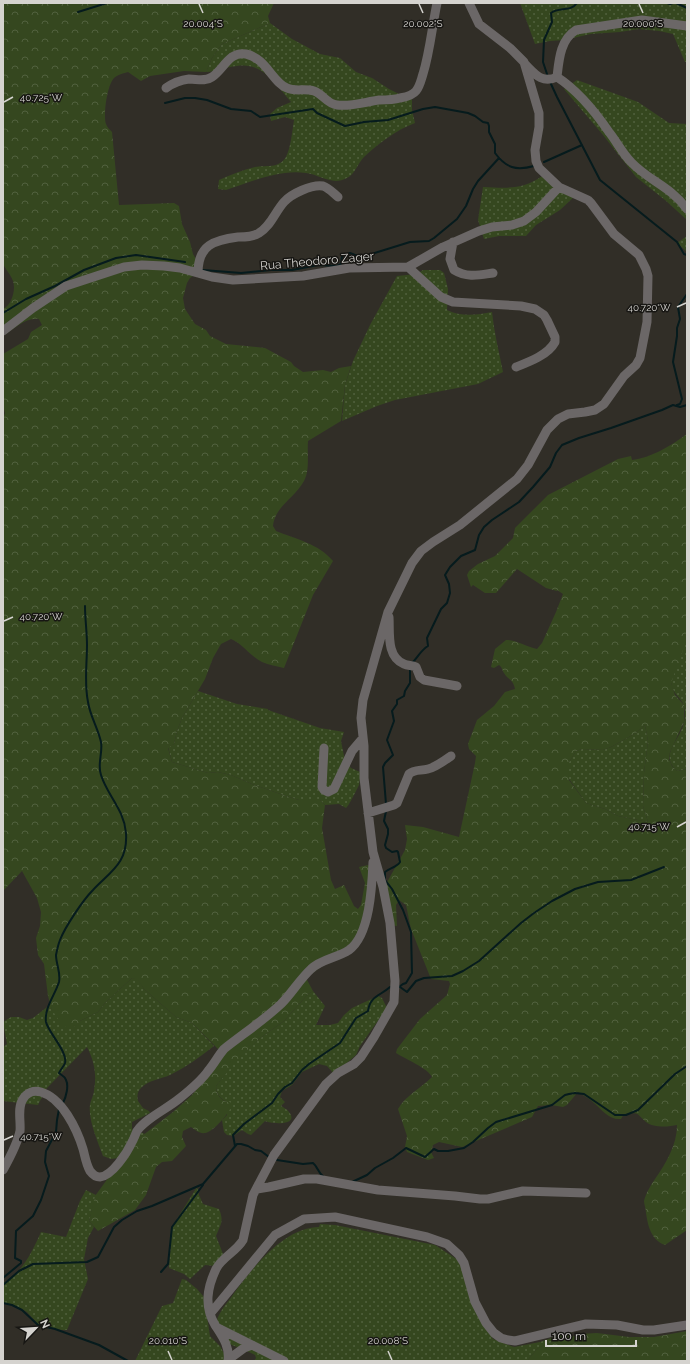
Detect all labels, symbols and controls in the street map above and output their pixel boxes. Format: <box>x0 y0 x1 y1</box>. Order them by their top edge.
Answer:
text: 20.004°S <box>183 18 223 29</box>
text: 20.002°S <box>403 18 443 29</box>
text: 20.000°S <box>623 18 663 29</box>
text: 40.725°W <box>20 92 63 103</box>
street label: Rua Theodoro Zager <box>260 249 375 273</box>
text: 40.720°W <box>628 302 671 313</box>
text: 40.720°W <box>20 611 63 622</box>
text: 40.715°W <box>628 821 670 832</box>
text: 40.715°W <box>20 1131 62 1142</box>
north arrow <box>16 1308 56 1348</box>
text: N <box>37 1317 52 1331</box>
scale bar <box>546 1322 636 1348</box>
text: 100 m <box>552 1329 586 1343</box>
text: 20.010°S <box>149 1335 187 1346</box>
text: 20.008°S <box>368 1335 408 1346</box>

